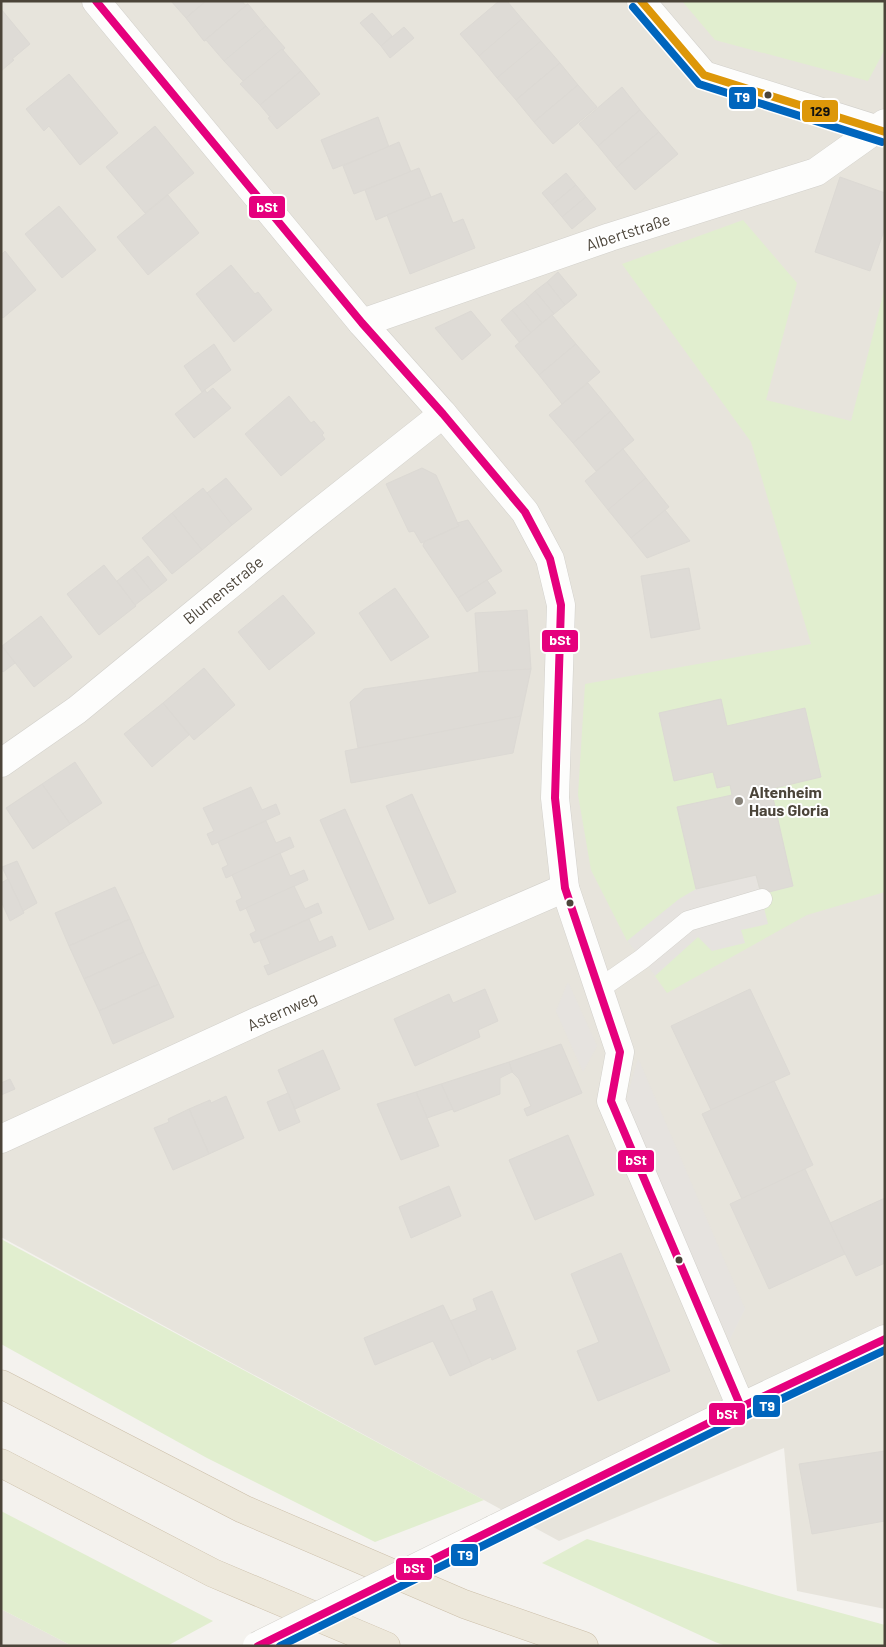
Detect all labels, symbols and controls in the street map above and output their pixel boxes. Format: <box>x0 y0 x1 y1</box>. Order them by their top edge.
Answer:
line badge: T9 <box>728 86 757 110</box>
text: T9 <box>734 88 750 105</box>
unlabelled marker <box>763 90 773 100</box>
line badge: 129 <box>801 99 839 123</box>
text: 129 <box>810 102 830 119</box>
line badge: bSt <box>248 195 286 219</box>
text: bSt <box>256 198 278 215</box>
street label: Albertstraße <box>583 209 672 254</box>
street label: Blumenstraße <box>179 552 267 628</box>
line badge: bSt <box>541 629 579 653</box>
text: bSt <box>549 631 571 648</box>
place label: Altenheim Haus Gloria <box>749 782 829 819</box>
marker: Altenheim Haus Gloria <box>733 795 745 807</box>
unlabelled marker <box>565 898 575 908</box>
street label: Asternweg <box>244 987 320 1034</box>
line badge: bSt <box>617 1149 655 1173</box>
text: bSt <box>625 1151 647 1168</box>
unlabelled marker <box>674 1255 684 1265</box>
line badge: T9 <box>752 1394 781 1418</box>
text: T9 <box>759 1397 775 1414</box>
line badge: bSt <box>708 1402 746 1426</box>
text: bSt <box>716 1405 738 1422</box>
line badge: T9 <box>450 1543 479 1567</box>
text: T9 <box>457 1546 473 1563</box>
line badge: bSt <box>395 1557 433 1581</box>
text: bSt <box>403 1559 425 1576</box>

